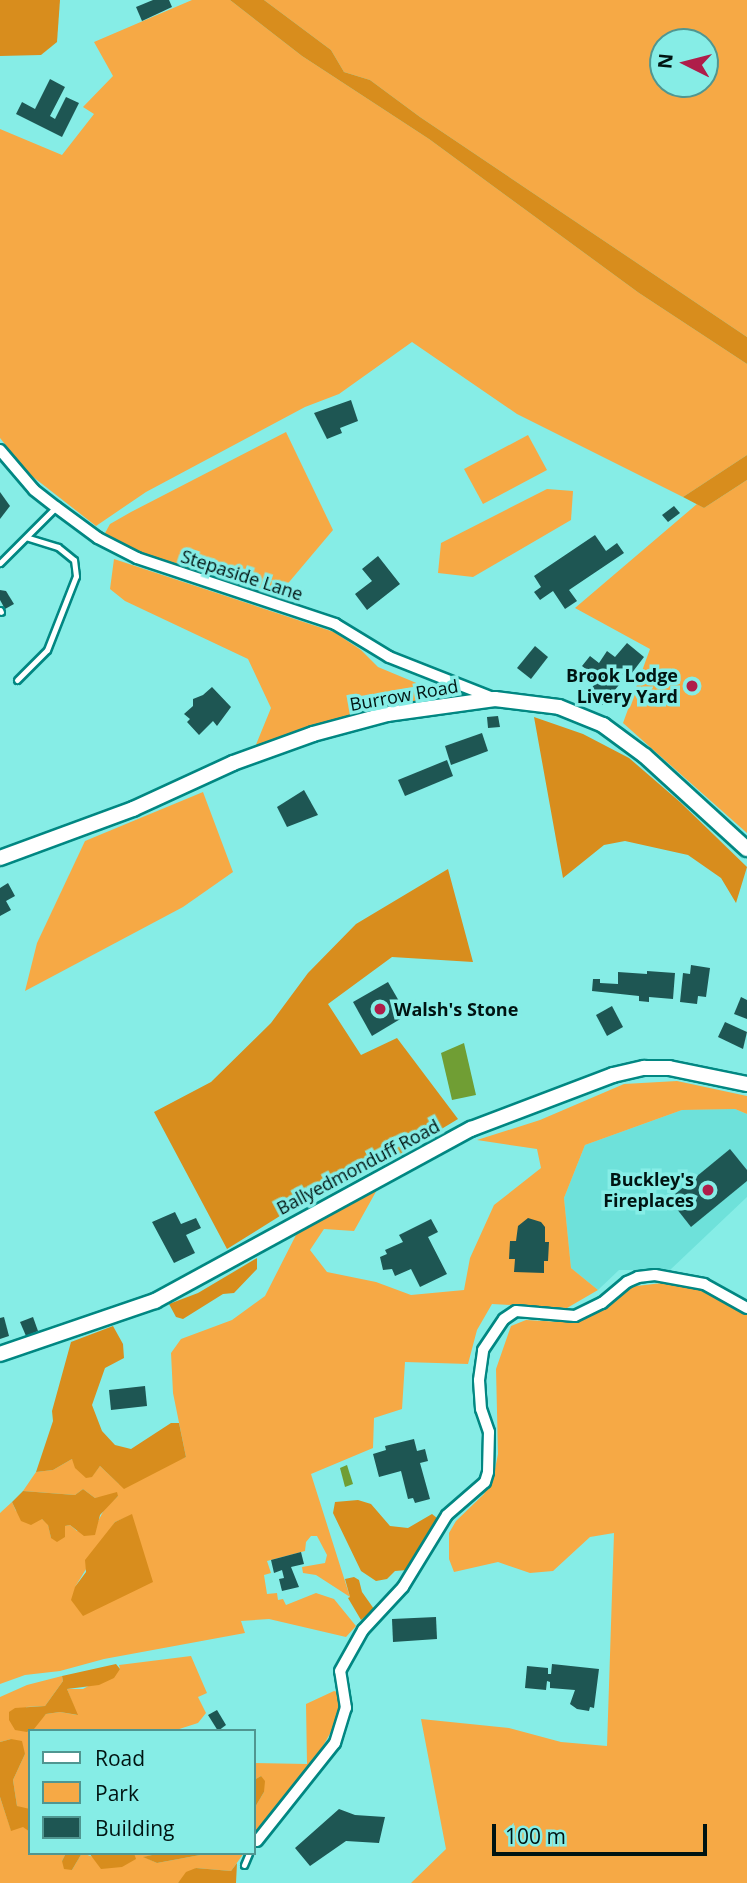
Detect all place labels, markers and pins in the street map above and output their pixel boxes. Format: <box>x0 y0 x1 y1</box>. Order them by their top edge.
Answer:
place label: Brook Lodge Livery Yard <box>566 665 678 708</box>
marker: Brook Lodge Livery Yard <box>684 678 700 694</box>
place label: Walsh's Stone <box>394 998 518 1020</box>
marker: Walsh's Stone <box>372 1001 388 1017</box>
place label: Buckley's Fireplaces <box>603 1169 694 1212</box>
marker: Buckley's Fireplaces <box>700 1182 716 1198</box>

